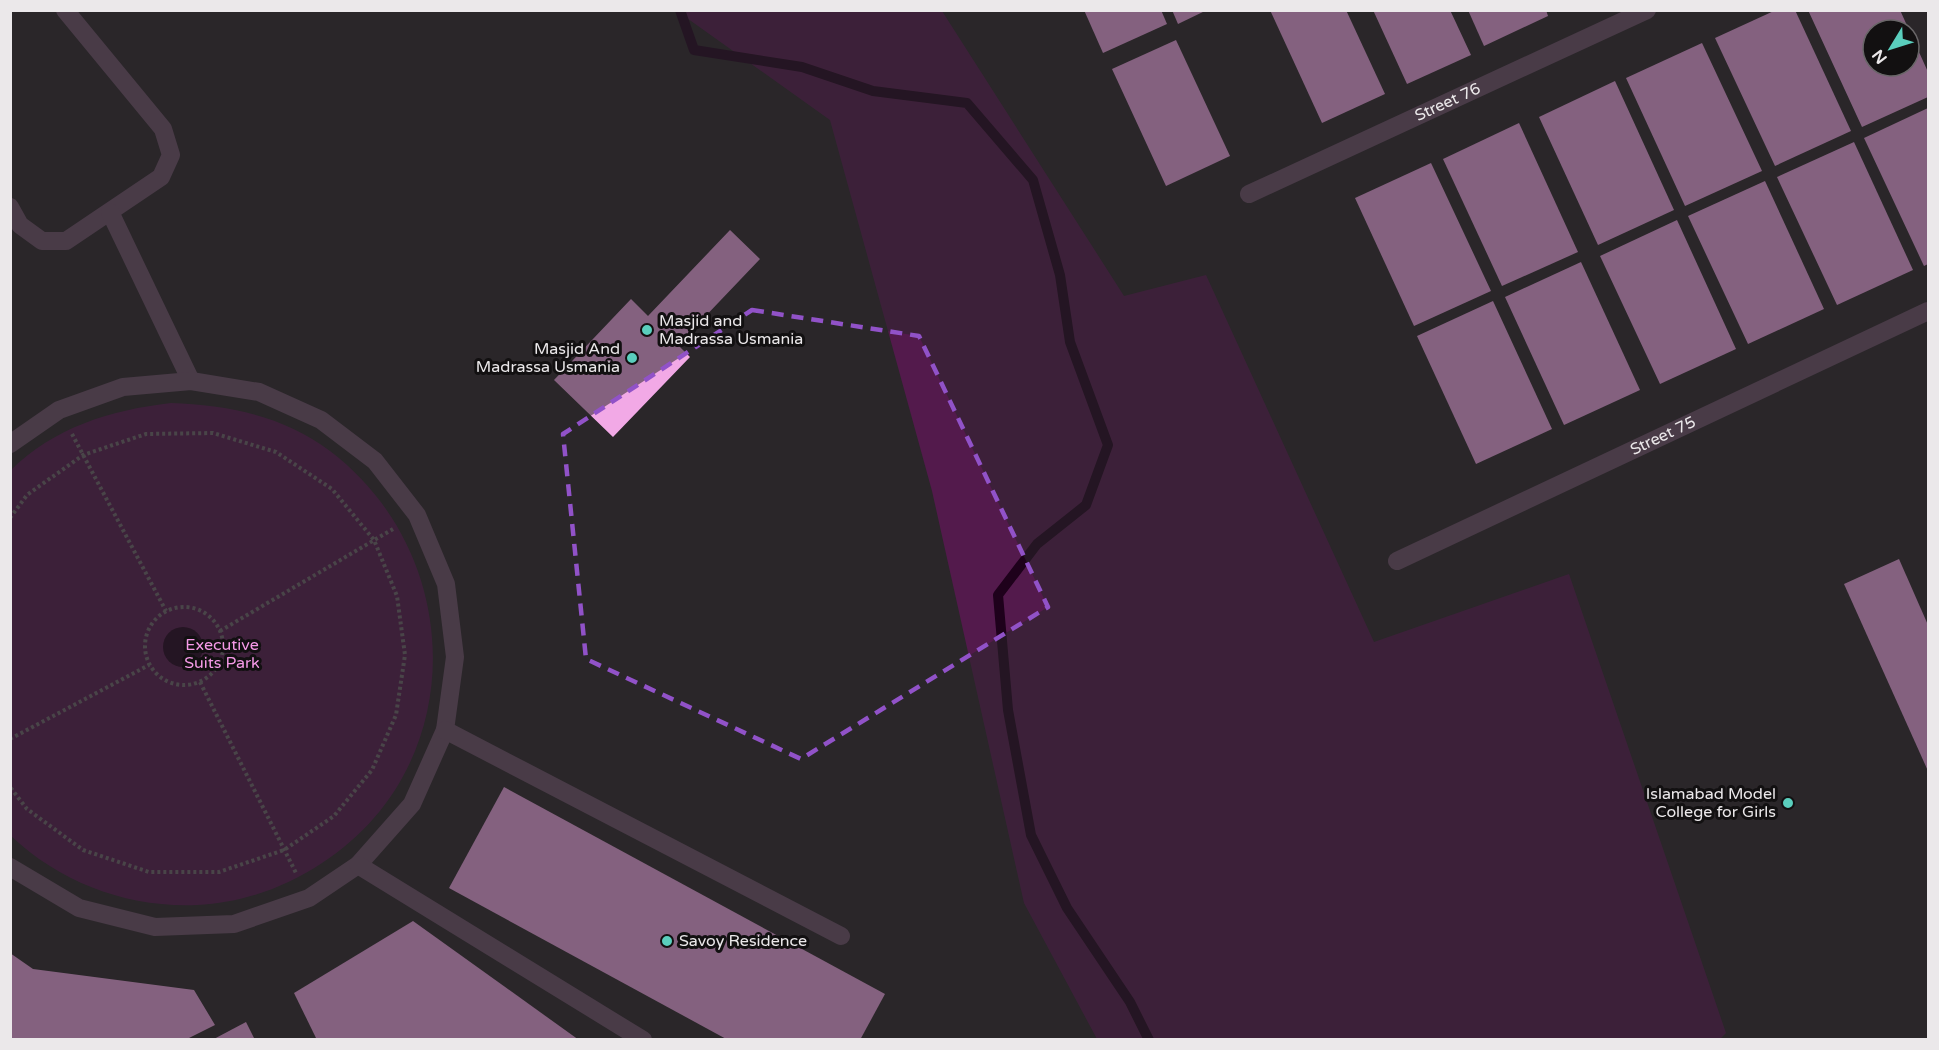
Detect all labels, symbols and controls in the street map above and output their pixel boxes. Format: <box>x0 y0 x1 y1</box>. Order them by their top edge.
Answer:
north arrow <box>1861 18 1921 78</box>
text: N <box>1868 45 1892 68</box>
street label: Street 76 <box>1412 78 1484 126</box>
place label: Masjid and Madrassa Usmania <box>659 311 803 349</box>
marker: Masjid and Madrassa Usmania <box>640 323 654 337</box>
place label: Masjid And Madrassa Usmania <box>476 339 620 377</box>
marker: Masjid And Madrassa Usmania <box>625 351 639 365</box>
street label: Street 75 <box>1627 412 1699 460</box>
park label: Executive Suits Park <box>184 635 260 673</box>
place label: Islamabad Model College for Girls <box>1646 784 1776 822</box>
marker: Islamabad Model College for Girls <box>1781 796 1795 810</box>
place label: Savoy Residence <box>679 931 807 951</box>
marker: Savoy Residence <box>660 934 674 948</box>

